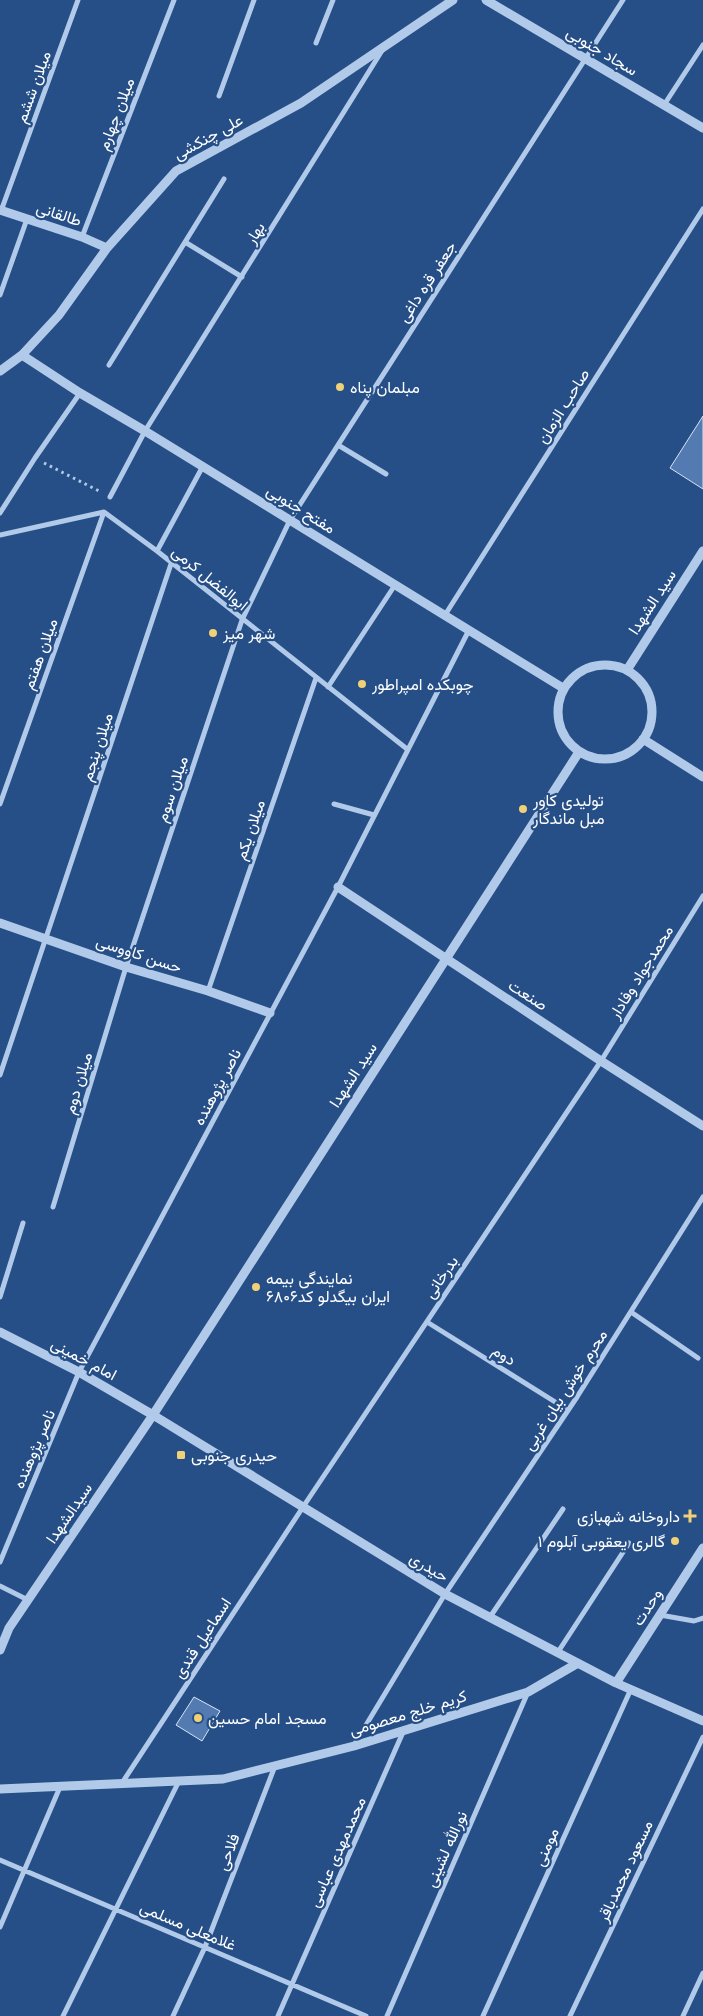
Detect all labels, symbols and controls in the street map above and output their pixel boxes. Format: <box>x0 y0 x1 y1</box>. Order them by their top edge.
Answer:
street label: سجاد جنوبی <box>562 23 641 81</box>
street label: میلان ششم <box>12 49 56 126</box>
street label: میلان چهارم <box>94 76 140 154</box>
street label: علی چنکشی <box>170 111 247 166</box>
street label: طالقانی <box>34 199 84 231</box>
street label: بهار <box>241 219 270 249</box>
street label: جعفر قره داغی <box>395 238 461 327</box>
street label: صاحب الزمان <box>533 366 594 447</box>
place label: مبلمان پناه <box>350 379 420 399</box>
marker: مبلمان پناه <box>334 381 346 393</box>
street label: مفتح جنوبی <box>262 481 338 539</box>
street label: ابوالفضل کرمی <box>168 542 251 615</box>
street label: سید الشهدا <box>625 567 681 638</box>
street label: میلان هفتم <box>19 616 63 692</box>
place label: شهر میز <box>222 625 275 644</box>
marker: شهر میز <box>207 627 219 639</box>
place label: چوبکده امپراطور <box>371 676 474 696</box>
marker: چوبکده امپراطور <box>356 678 368 690</box>
street label: میلان پنجم <box>78 711 119 784</box>
street label: میلان سوم <box>153 754 193 825</box>
place label: تولیدی کاور مبل ماندگار <box>532 792 605 829</box>
street label: میلان یکم <box>232 798 270 863</box>
marker: تولیدی کاور مبل ماندگار <box>517 803 529 815</box>
street label: محمدجواد وفادار <box>605 922 678 1023</box>
street label: حسن کاووسی <box>94 932 184 978</box>
street label: صنعت <box>505 976 551 1014</box>
street label: سید الشهدا <box>326 1040 382 1111</box>
street label: ناصر پژوهنده <box>190 1046 247 1129</box>
street label: میلان دوم <box>61 1050 97 1116</box>
street label: بدرخانی <box>421 1253 463 1302</box>
place label: نمایندگی بیمه ایران بیگدلو کد۶۸۰۶ <box>266 1270 390 1307</box>
marker: نمایندگی بیمه ایران بیگدلو کد۶۸۰۶ <box>250 1281 262 1293</box>
street label: محرم خوش بیان غربی <box>520 1327 612 1455</box>
street label: امام خمینی <box>47 1335 120 1385</box>
street label: دوم <box>488 1341 519 1370</box>
street label: ناصر پژوهنده <box>10 1407 61 1492</box>
place label: حیدری جنوبی <box>191 1447 277 1466</box>
marker: حیدری جنوبی <box>175 1449 187 1461</box>
street label: سیدالشهدا <box>43 1480 97 1547</box>
place label: داروخانه شهبازی <box>577 1508 680 1527</box>
marker: داروخانه شهبازی <box>684 1510 696 1522</box>
place label: گالری یعقوبی آبلوم ۱ <box>538 1533 665 1552</box>
marker: گالری یعقوبی آبلوم ۱ <box>669 1535 681 1547</box>
street label: حیدری <box>406 1549 452 1587</box>
street label: وحدت <box>629 1585 667 1630</box>
street label: اسماعیل قندی <box>170 1595 236 1682</box>
street label: کریم خلج معصومی <box>347 1687 470 1742</box>
place label: مسجد امام حسین <box>208 1710 326 1729</box>
marker: مسجد امام حسین <box>192 1712 204 1724</box>
street label: محمدمهدی عباسی <box>305 1794 371 1911</box>
street label: نورالله لشینی <box>421 1808 472 1890</box>
street label: مسعود محمدباقر <box>594 1818 658 1926</box>
street label: مومنی <box>530 1825 564 1870</box>
street label: فلاحی <box>213 1831 245 1874</box>
street label: غلامعلی مسلمی <box>137 1898 238 1956</box>

